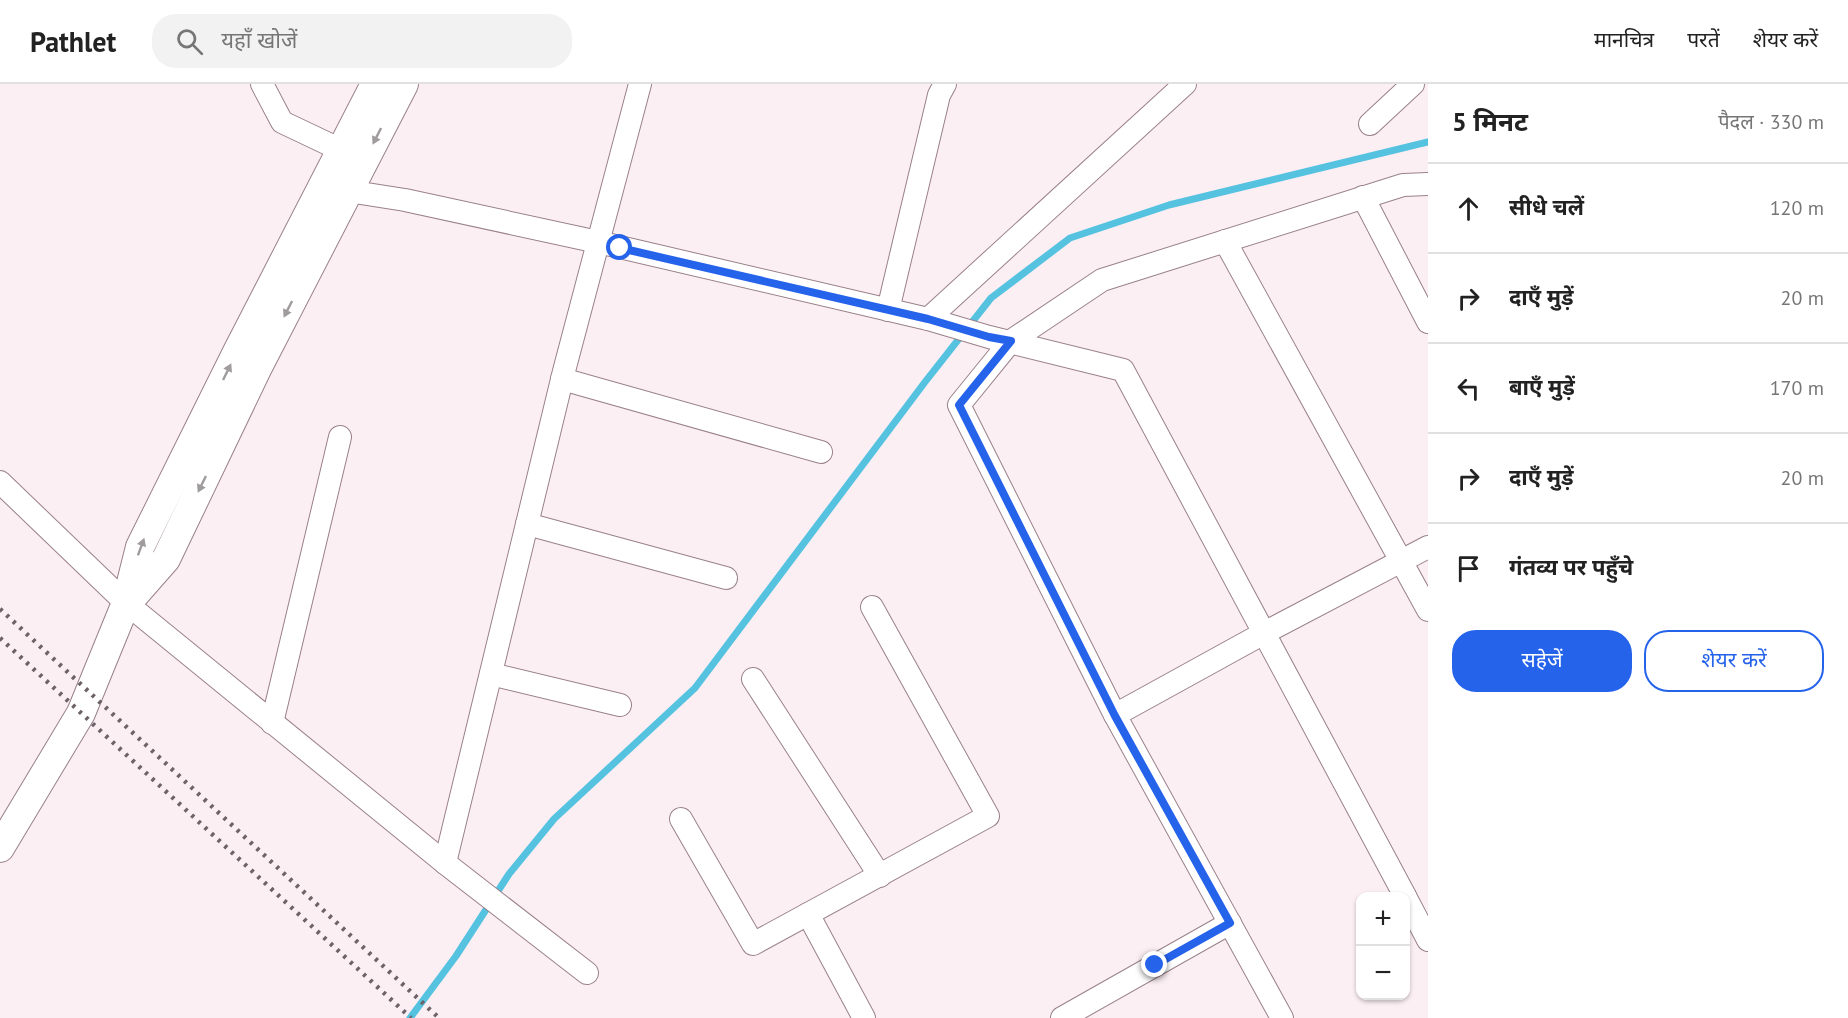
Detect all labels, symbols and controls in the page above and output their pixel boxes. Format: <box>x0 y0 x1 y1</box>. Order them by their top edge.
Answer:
search box <box>152 14 572 68</box>
text: Pathlet <box>30 23 116 60</box>
icon: search <box>173 25 206 58</box>
text: यहाँ खोजें <box>221 26 297 54</box>
text: मानचित्र <box>1594 26 1654 53</box>
text: परतें <box>1687 26 1720 53</box>
text: शेयर करें <box>1753 26 1818 53</box>
text: 5 मिनट <box>1452 105 1528 138</box>
text: पैदल · 330 m <box>1718 109 1824 135</box>
one-way arrow <box>372 128 382 145</box>
icon: ahead <box>1452 192 1485 225</box>
text: सीधे चलें <box>1509 193 1584 221</box>
text: 120 m <box>1770 195 1824 221</box>
route start <box>606 234 632 260</box>
icon: right <box>1452 282 1485 315</box>
text: दाएँ मुड़ें <box>1509 283 1574 311</box>
text: 20 m <box>1781 285 1824 311</box>
one-way arrow <box>283 301 293 318</box>
one-way arrow <box>221 363 231 381</box>
icon: left <box>1452 372 1485 405</box>
text: बाएँ मुड़ें <box>1509 373 1575 401</box>
text: 170 m <box>1770 375 1824 401</box>
icon: right <box>1452 462 1485 495</box>
text: दाएँ मुड़ें <box>1509 463 1574 491</box>
text: 20 m <box>1781 465 1824 491</box>
one-way arrow <box>197 476 206 493</box>
one-way arrow <box>137 538 147 556</box>
icon: arrive <box>1452 552 1485 585</box>
text: गंतव्य पर पहुँचे <box>1509 553 1633 581</box>
button: सहेजें <box>1452 630 1632 692</box>
button: शेयर करें <box>1644 630 1824 692</box>
map controls <box>1356 892 1410 1000</box>
button: + <box>1356 892 1410 946</box>
button: − <box>1356 946 1410 1000</box>
route end <box>1141 951 1167 977</box>

